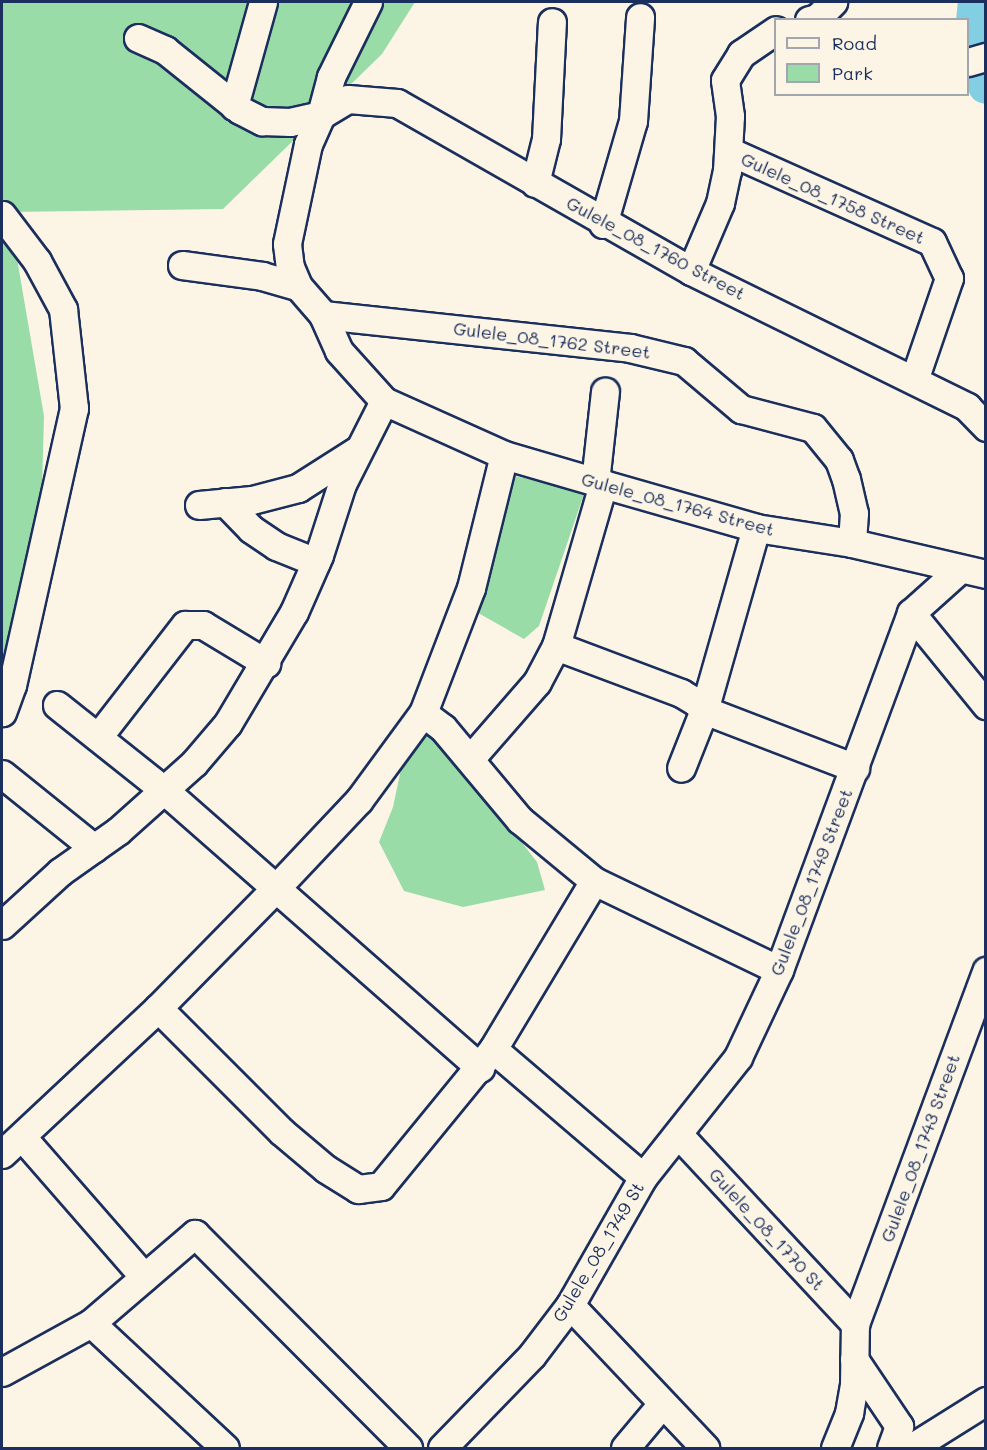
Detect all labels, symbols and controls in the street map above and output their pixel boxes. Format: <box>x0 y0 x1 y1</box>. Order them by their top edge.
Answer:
legend <box>774 18 969 96</box>
text: Road <box>832 31 877 55</box>
text: Park <box>832 61 873 85</box>
street label: Gulele_08_1758 Street <box>738 148 928 248</box>
street label: Gulele_08_1760 Street <box>563 192 749 304</box>
street label: Gulele_08_1762 Street <box>452 317 652 363</box>
street label: Gulele_08_1764 Street <box>579 468 777 540</box>
street label: Gulele_08_1749 Street <box>765 785 857 979</box>
street label: Gulele_08_1743 Street <box>876 1051 964 1245</box>
street label: Gulele_08_1770 St <box>705 1163 829 1295</box>
street label: Gulele_08_1749 St <box>548 1178 648 1326</box>

